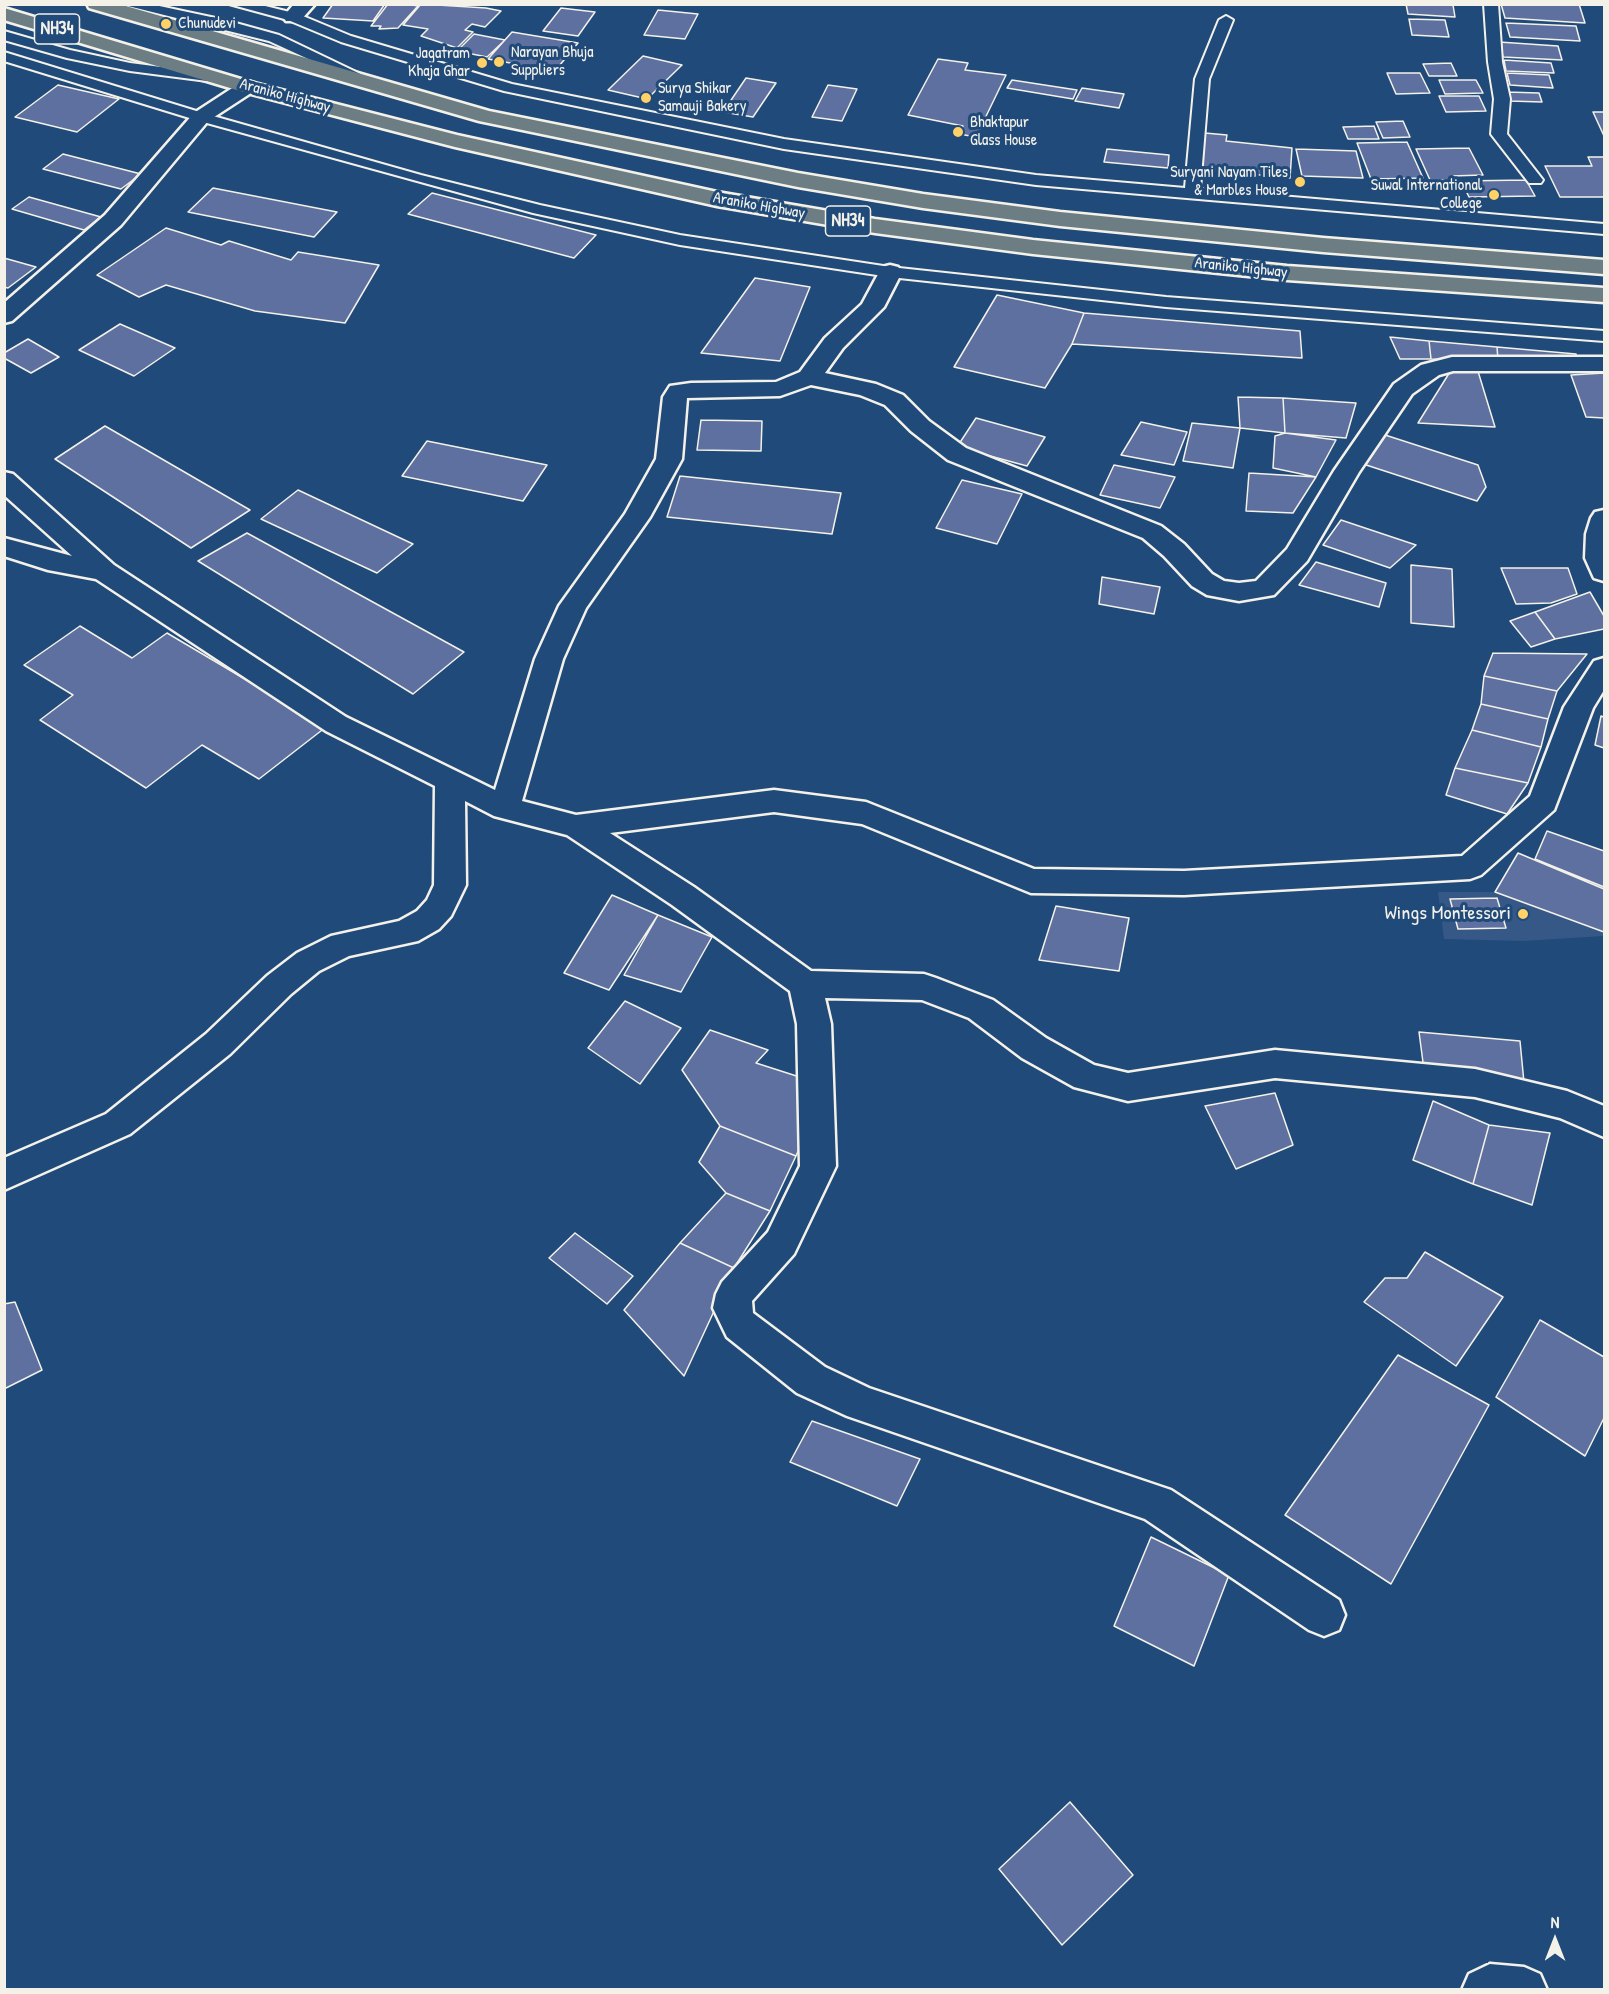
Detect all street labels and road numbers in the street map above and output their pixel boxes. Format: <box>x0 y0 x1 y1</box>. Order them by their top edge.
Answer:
road number: NH34 <box>34 14 80 44</box>
street label: Araniko Highway <box>238 75 332 117</box>
street label: Araniko Highway <box>711 188 807 224</box>
road number: NH34 <box>826 206 870 236</box>
street label: Araniko Highway <box>1194 254 1288 282</box>

